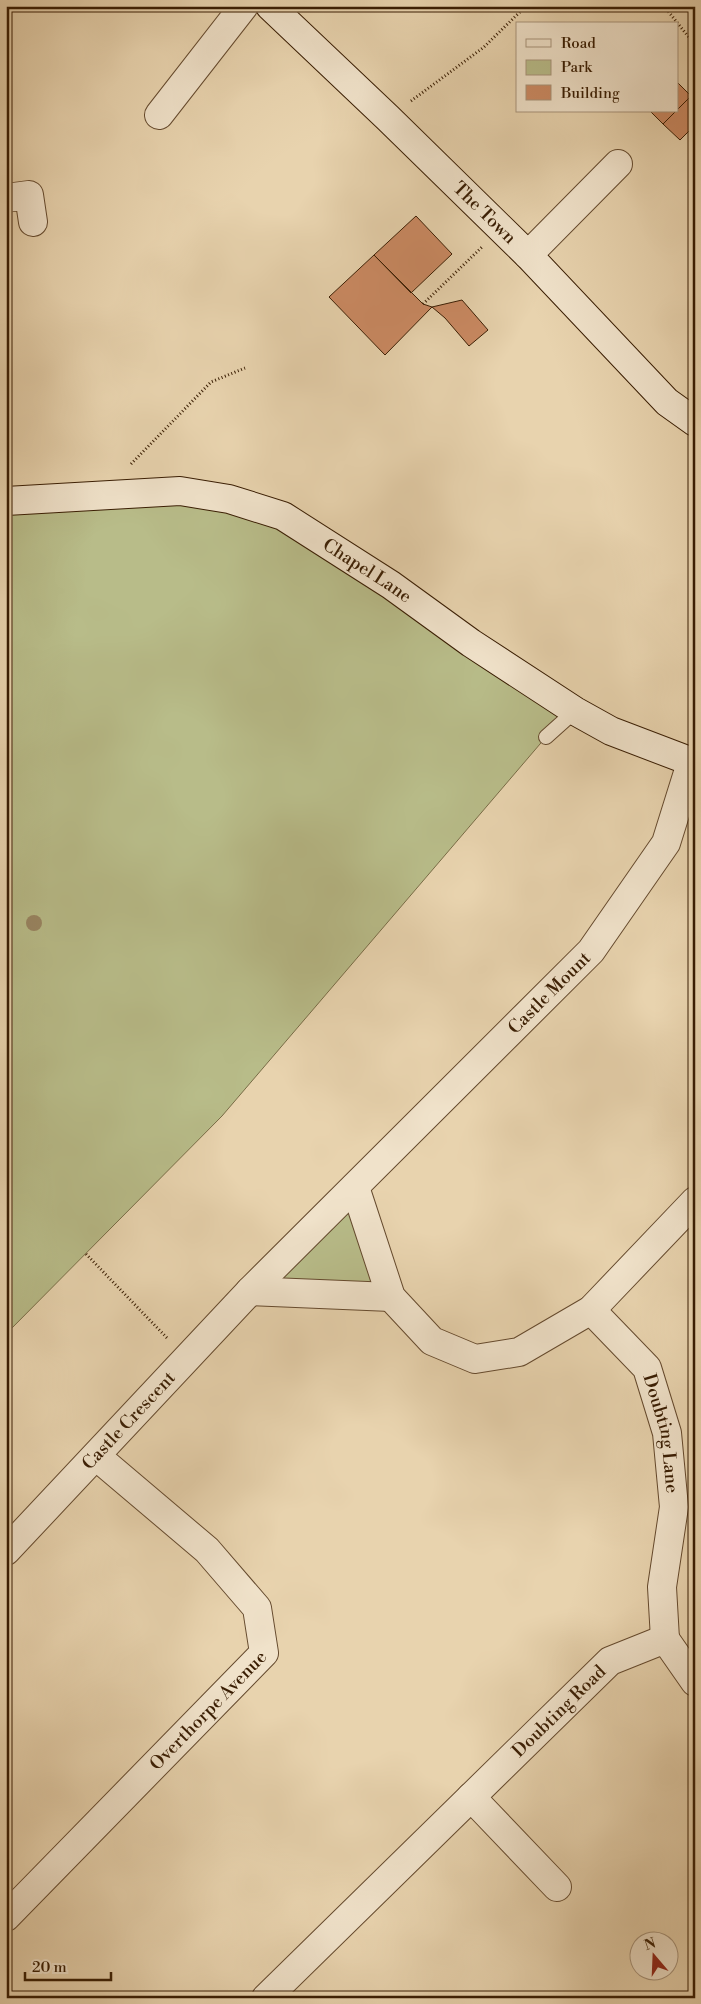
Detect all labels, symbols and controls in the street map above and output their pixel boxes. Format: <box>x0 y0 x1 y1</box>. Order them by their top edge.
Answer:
legend <box>516 22 678 112</box>
text: Road <box>561 34 596 53</box>
text: Park <box>561 58 593 77</box>
text: Building <box>560 84 620 103</box>
street label: The Town <box>448 177 521 249</box>
street label: Chapel Lane <box>318 533 416 608</box>
street label: Castle Mount <box>503 946 596 1039</box>
street label: Castle Crescent <box>77 1366 181 1475</box>
street label: Doubting Lane <box>637 1371 684 1494</box>
street label: Overthorpe Avenue <box>145 1646 272 1775</box>
street label: Doubting Road <box>507 1660 612 1763</box>
north arrow <box>628 1932 678 1982</box>
text: N <box>642 1934 658 1955</box>
scale bar <box>25 1949 111 1981</box>
text: 20 m <box>32 1958 67 1977</box>

